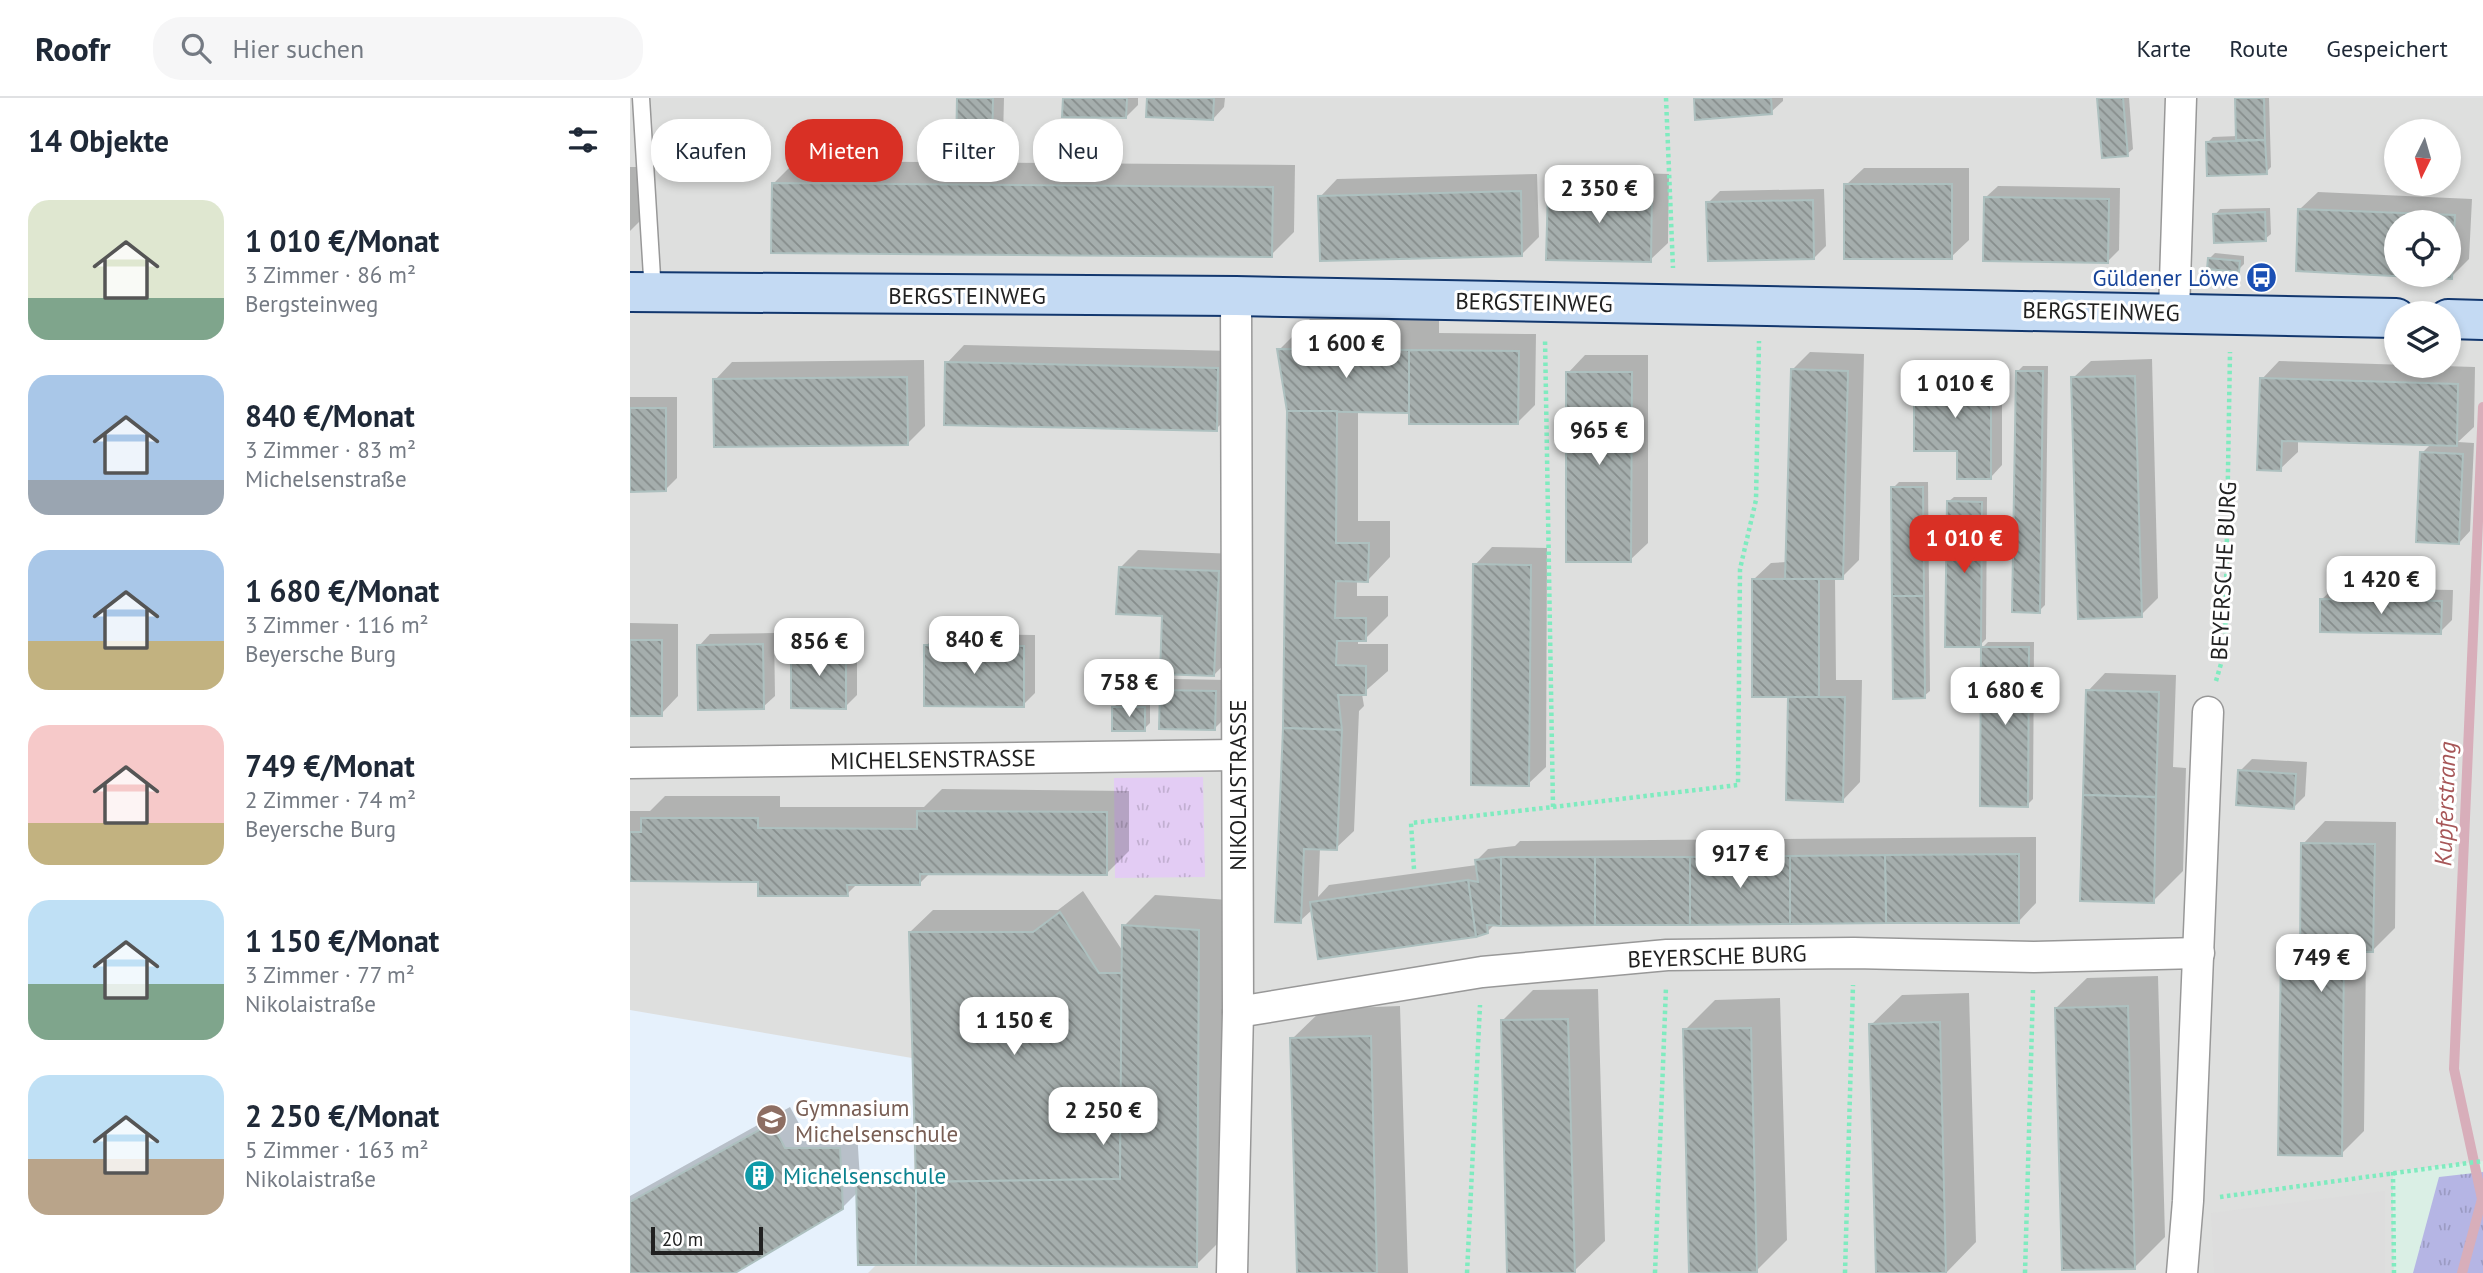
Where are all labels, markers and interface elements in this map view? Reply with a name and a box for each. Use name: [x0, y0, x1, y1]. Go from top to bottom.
search box: [153, 17, 643, 80]
text: Roofr: [35, 27, 111, 70]
icon: search: [177, 29, 215, 67]
text: Hier suchen: [233, 32, 364, 65]
text: Karte: [2136, 33, 2191, 64]
text: Route: [2229, 33, 2288, 64]
text: Gespeichert: [2326, 33, 2448, 64]
chip: Kaufen: [651, 119, 771, 182]
chip: Mieten: [785, 119, 903, 182]
chip: Filter: [917, 119, 1019, 182]
chip: Neu: [1033, 119, 1123, 182]
north arrow: [2384, 119, 2460, 196]
map controls: [2384, 119, 2461, 378]
text: 14 Objekte: [28, 121, 169, 160]
icon: filters: [564, 121, 602, 159]
pin: 2 350 €: [1534, 166, 1664, 225]
text: 2 350 €: [1561, 173, 1637, 202]
button: locate: [2384, 210, 2461, 287]
text: 1 010 €/Monat: [245, 221, 439, 260]
icon: home: [84, 228, 168, 312]
text: 3 Zimmer · 86 m²: [245, 260, 416, 289]
bus stop icon: Güldener Löwe: [2245, 260, 2279, 294]
place label: Güldener Löwe: [2093, 263, 2239, 292]
street label: BERGSTEINWEG: [888, 281, 1046, 310]
street label: BERGSTEINWEG: [1455, 286, 1613, 318]
text: Bergsteinweg: [245, 289, 378, 318]
street label: BERGSTEINWEG: [2022, 295, 2180, 327]
button: layers: [2384, 301, 2461, 378]
pin: 1 600 €: [1281, 320, 1411, 380]
text: 1 600 €: [1308, 328, 1384, 357]
pin: 1 010 €: [1890, 360, 2020, 420]
text: 1 010 €: [1917, 368, 1993, 397]
text: 840 €/Monat: [245, 396, 415, 435]
icon: home: [84, 403, 168, 487]
pin: 965 €: [1550, 408, 1648, 467]
text: 965 €: [1570, 415, 1628, 444]
text: 3 Zimmer · 83 m²: [245, 435, 416, 464]
text: Michelsenstraße: [245, 464, 407, 493]
street label: BEYERSCHE BURG: [2204, 481, 2242, 661]
pin: 1 010 €: [1899, 516, 2029, 575]
text: 1 010 €: [1926, 523, 2002, 552]
pin: 1 420 €: [2316, 556, 2446, 616]
text: 1 420 €: [2343, 564, 2419, 593]
text: 1 680 €/Monat: [245, 571, 439, 610]
icon: home: [84, 578, 168, 662]
text: 3 Zimmer · 116 m²: [245, 610, 429, 639]
pin: 840 €: [925, 616, 1023, 676]
pin: 856 €: [770, 618, 868, 678]
text: 840 €: [945, 624, 1003, 653]
text: 856 €: [790, 626, 848, 655]
text: Beyersche Burg: [245, 639, 396, 668]
pin: 758 €: [1080, 660, 1178, 719]
text: 758 €: [1100, 667, 1158, 696]
pin: 1 680 €: [1940, 668, 2070, 727]
text: 1 680 €: [1967, 675, 2043, 704]
street label: NIKOLAISTRASSE: [1223, 699, 1252, 871]
water label: Kupferstrang: [2427, 741, 2463, 867]
street label: MICHELSENSTRASSE: [830, 743, 1036, 775]
text: 749 €/Monat: [245, 746, 415, 785]
icon: home: [84, 753, 168, 837]
text: 2 Zimmer · 74 m²: [245, 785, 416, 814]
text: Beyersche Burg: [245, 814, 396, 843]
pin: 917 €: [1691, 830, 1789, 890]
text: 917 €: [1712, 838, 1768, 867]
text: 1 150 €/Monat: [245, 921, 439, 960]
icon: home: [84, 928, 168, 1012]
pin: 749 €: [2272, 934, 2370, 994]
street label: BEYERSCHE BURG: [1627, 938, 1807, 974]
text: 749 €: [2292, 942, 2350, 971]
text: 3 Zimmer · 77 m²: [245, 960, 415, 989]
text: Nikolaistraße: [245, 989, 376, 1018]
pin: 1 150 €: [949, 998, 1079, 1057]
text: 1 150 €: [976, 1005, 1052, 1034]
pin: 2 250 €: [1038, 1088, 1168, 1147]
place label: Gymnasium Michelsenschule: [795, 1093, 958, 1148]
text: 2 250 €: [1065, 1095, 1141, 1124]
text: 2 250 €/Monat: [245, 1096, 439, 1135]
icon: home: [84, 1103, 168, 1187]
school or university icon: Gymnasium Michelsenschule: [755, 1103, 789, 1137]
text: 5 Zimmer · 163 m²: [245, 1135, 429, 1164]
building icon: Michelsenschule: [743, 1158, 777, 1192]
place label: Michelsenschule: [783, 1161, 946, 1190]
text: Nikolaistraße: [245, 1164, 376, 1193]
scale bar: [651, 1224, 763, 1256]
text: 20 m: [662, 1227, 703, 1251]

